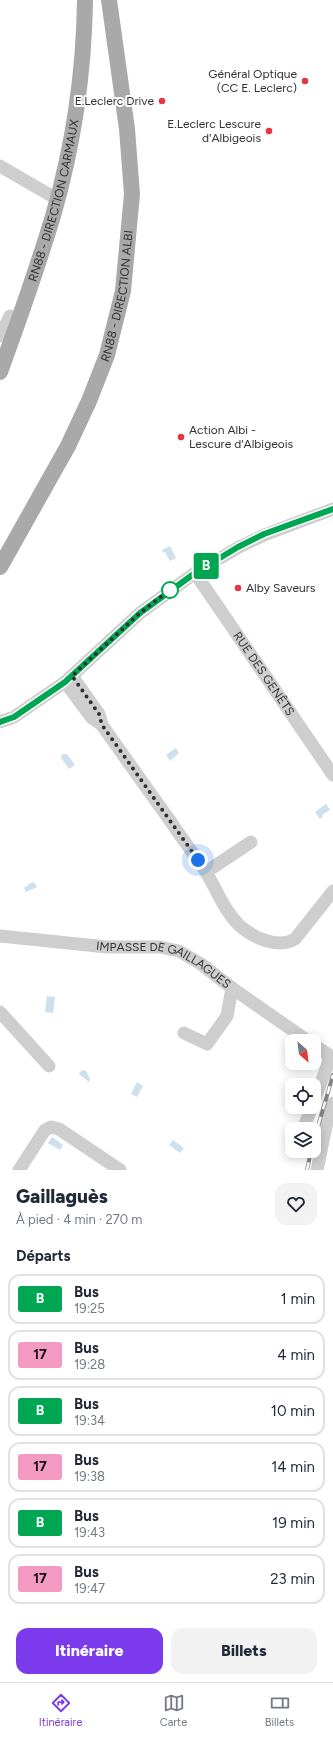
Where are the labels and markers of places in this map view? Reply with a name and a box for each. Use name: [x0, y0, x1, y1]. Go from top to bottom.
place label: Général Optique (CC E. Leclerc): [208, 67, 297, 95]
marker: Général Optique (CC E. Leclerc): [300, 76, 310, 86]
place label: E.Leclerc Drive: [75, 94, 154, 108]
marker: E.Leclerc Drive: [157, 96, 167, 106]
place label: E.Leclerc Lescure d'Albigeois: [167, 117, 261, 145]
marker: E.Leclerc Lescure d'Albigeois: [264, 126, 274, 136]
place label: Action Albi - Lescure d'Albigeois: [189, 423, 293, 451]
marker: Action Albi - Lescure d'Albigeois: [176, 432, 186, 442]
unlabelled marker: [161, 581, 179, 599]
place label: Alby Saveurs: [246, 581, 316, 595]
marker: Alby Saveurs: [233, 583, 243, 593]

